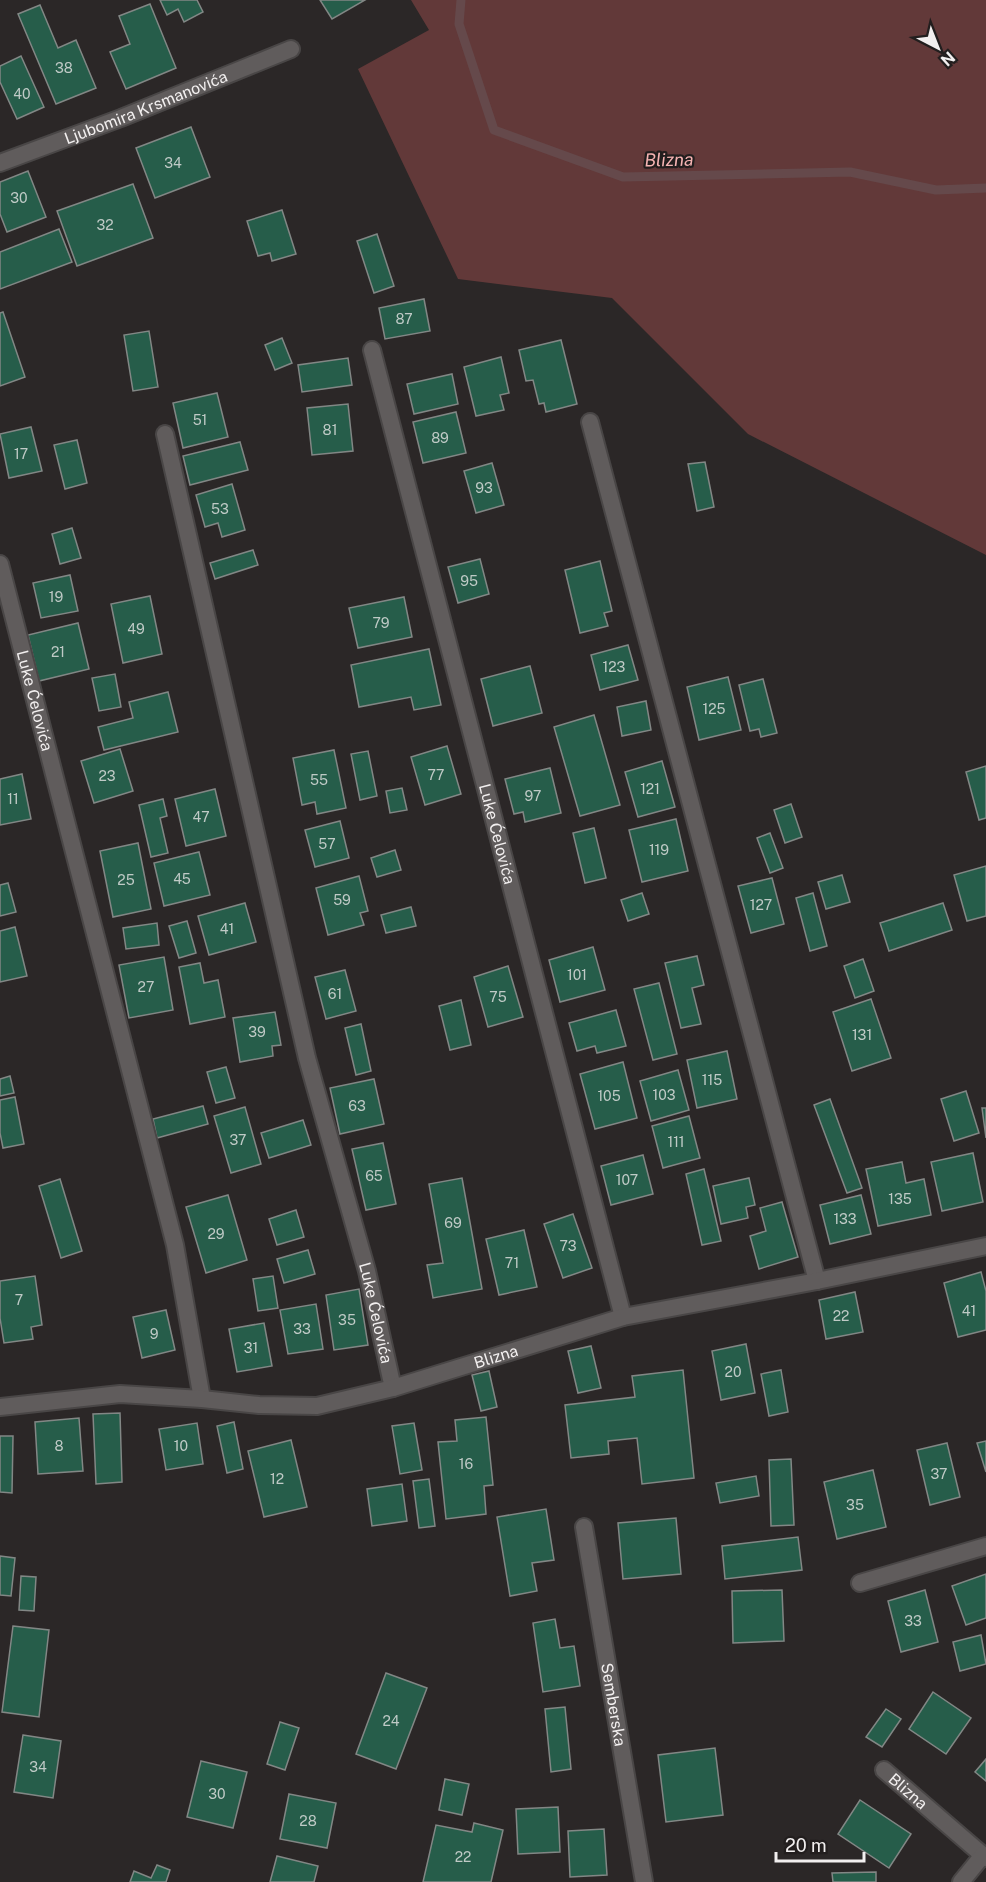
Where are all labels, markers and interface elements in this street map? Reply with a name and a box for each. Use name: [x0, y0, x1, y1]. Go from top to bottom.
north arrow: [908, 18, 968, 78]
text: N: [937, 48, 959, 70]
house number: 38: [55, 60, 73, 76]
street label: Ljubomira Krsmanovića: [62, 67, 230, 148]
house number: 40: [13, 86, 31, 102]
water label: Blizna: [644, 149, 694, 170]
house number: 34: [164, 155, 182, 171]
house number: 30: [10, 190, 28, 206]
house number: 32: [96, 217, 114, 233]
house number: 87: [395, 311, 413, 327]
house number: 51: [193, 412, 207, 428]
house number: 81: [323, 422, 337, 438]
house number: 89: [431, 430, 449, 446]
house number: 17: [14, 446, 28, 462]
house number: 93: [475, 480, 493, 496]
house number: 53: [211, 501, 229, 517]
house number: 95: [460, 573, 478, 589]
house number: 19: [49, 589, 63, 605]
house number: 79: [373, 615, 390, 631]
house number: 49: [127, 621, 145, 637]
house number: 21: [51, 644, 65, 660]
street label: Luke Ćelovića: [13, 648, 57, 753]
house number: 123: [603, 659, 626, 675]
house number: 125: [702, 701, 726, 717]
house number: 77: [428, 767, 445, 783]
house number: 23: [98, 768, 116, 784]
house number: 55: [310, 772, 328, 788]
house number: 121: [640, 781, 660, 797]
street label: Luke Ćelovića: [475, 782, 519, 886]
house number: 97: [525, 788, 541, 804]
house number: 11: [7, 791, 19, 807]
house number: 47: [192, 809, 210, 825]
house number: 57: [318, 836, 336, 852]
house number: 119: [649, 842, 669, 858]
house number: 45: [173, 871, 191, 887]
house number: 25: [117, 872, 135, 888]
house number: 59: [333, 892, 351, 908]
house number: 127: [750, 897, 772, 913]
house number: 41: [220, 921, 234, 937]
house number: 101: [567, 967, 587, 983]
house number: 27: [138, 979, 154, 995]
house number: 61: [328, 986, 342, 1002]
house number: 75: [489, 989, 507, 1005]
house number: 39: [248, 1024, 266, 1040]
house number: 131: [852, 1027, 872, 1043]
house number: 115: [702, 1072, 722, 1088]
house number: 103: [653, 1087, 676, 1103]
house number: 105: [597, 1088, 621, 1104]
house number: 63: [348, 1098, 366, 1114]
house number: 37: [230, 1132, 246, 1148]
house number: 111: [667, 1134, 685, 1150]
house number: 65: [365, 1168, 383, 1184]
house number: 107: [616, 1172, 638, 1188]
house number: 135: [888, 1191, 912, 1207]
house number: 133: [833, 1211, 857, 1227]
house number: 69: [444, 1215, 462, 1231]
house number: 29: [207, 1226, 225, 1242]
house number: 73: [560, 1238, 577, 1254]
house number: 71: [505, 1255, 519, 1271]
street label: Luke Ćelovića: [355, 1260, 396, 1365]
house number: 7: [15, 1292, 23, 1308]
house number: 41: [962, 1303, 976, 1319]
house number: 22: [833, 1308, 849, 1324]
house number: 35: [338, 1312, 356, 1328]
house number: 33: [293, 1321, 311, 1337]
house number: 9: [150, 1326, 159, 1342]
house number: 31: [244, 1340, 258, 1356]
street label: Blizna: [472, 1341, 521, 1372]
house number: 20: [725, 1364, 741, 1380]
house number: 8: [54, 1438, 64, 1454]
house number: 10: [174, 1438, 188, 1454]
house number: 16: [459, 1456, 473, 1472]
house number: 37: [931, 1466, 947, 1482]
house number: 12: [270, 1471, 284, 1487]
house number: 35: [846, 1497, 864, 1513]
house number: 33: [904, 1613, 922, 1629]
street label: Semberska: [597, 1661, 630, 1748]
house number: 24: [382, 1713, 400, 1729]
house number: 34: [29, 1759, 47, 1775]
street label: Blizna: [885, 1769, 931, 1813]
house number: 30: [208, 1786, 226, 1802]
house number: 28: [299, 1813, 317, 1829]
scale bar: [776, 1825, 864, 1863]
text: 20 m: [785, 1835, 827, 1856]
house number: 22: [455, 1849, 471, 1865]

